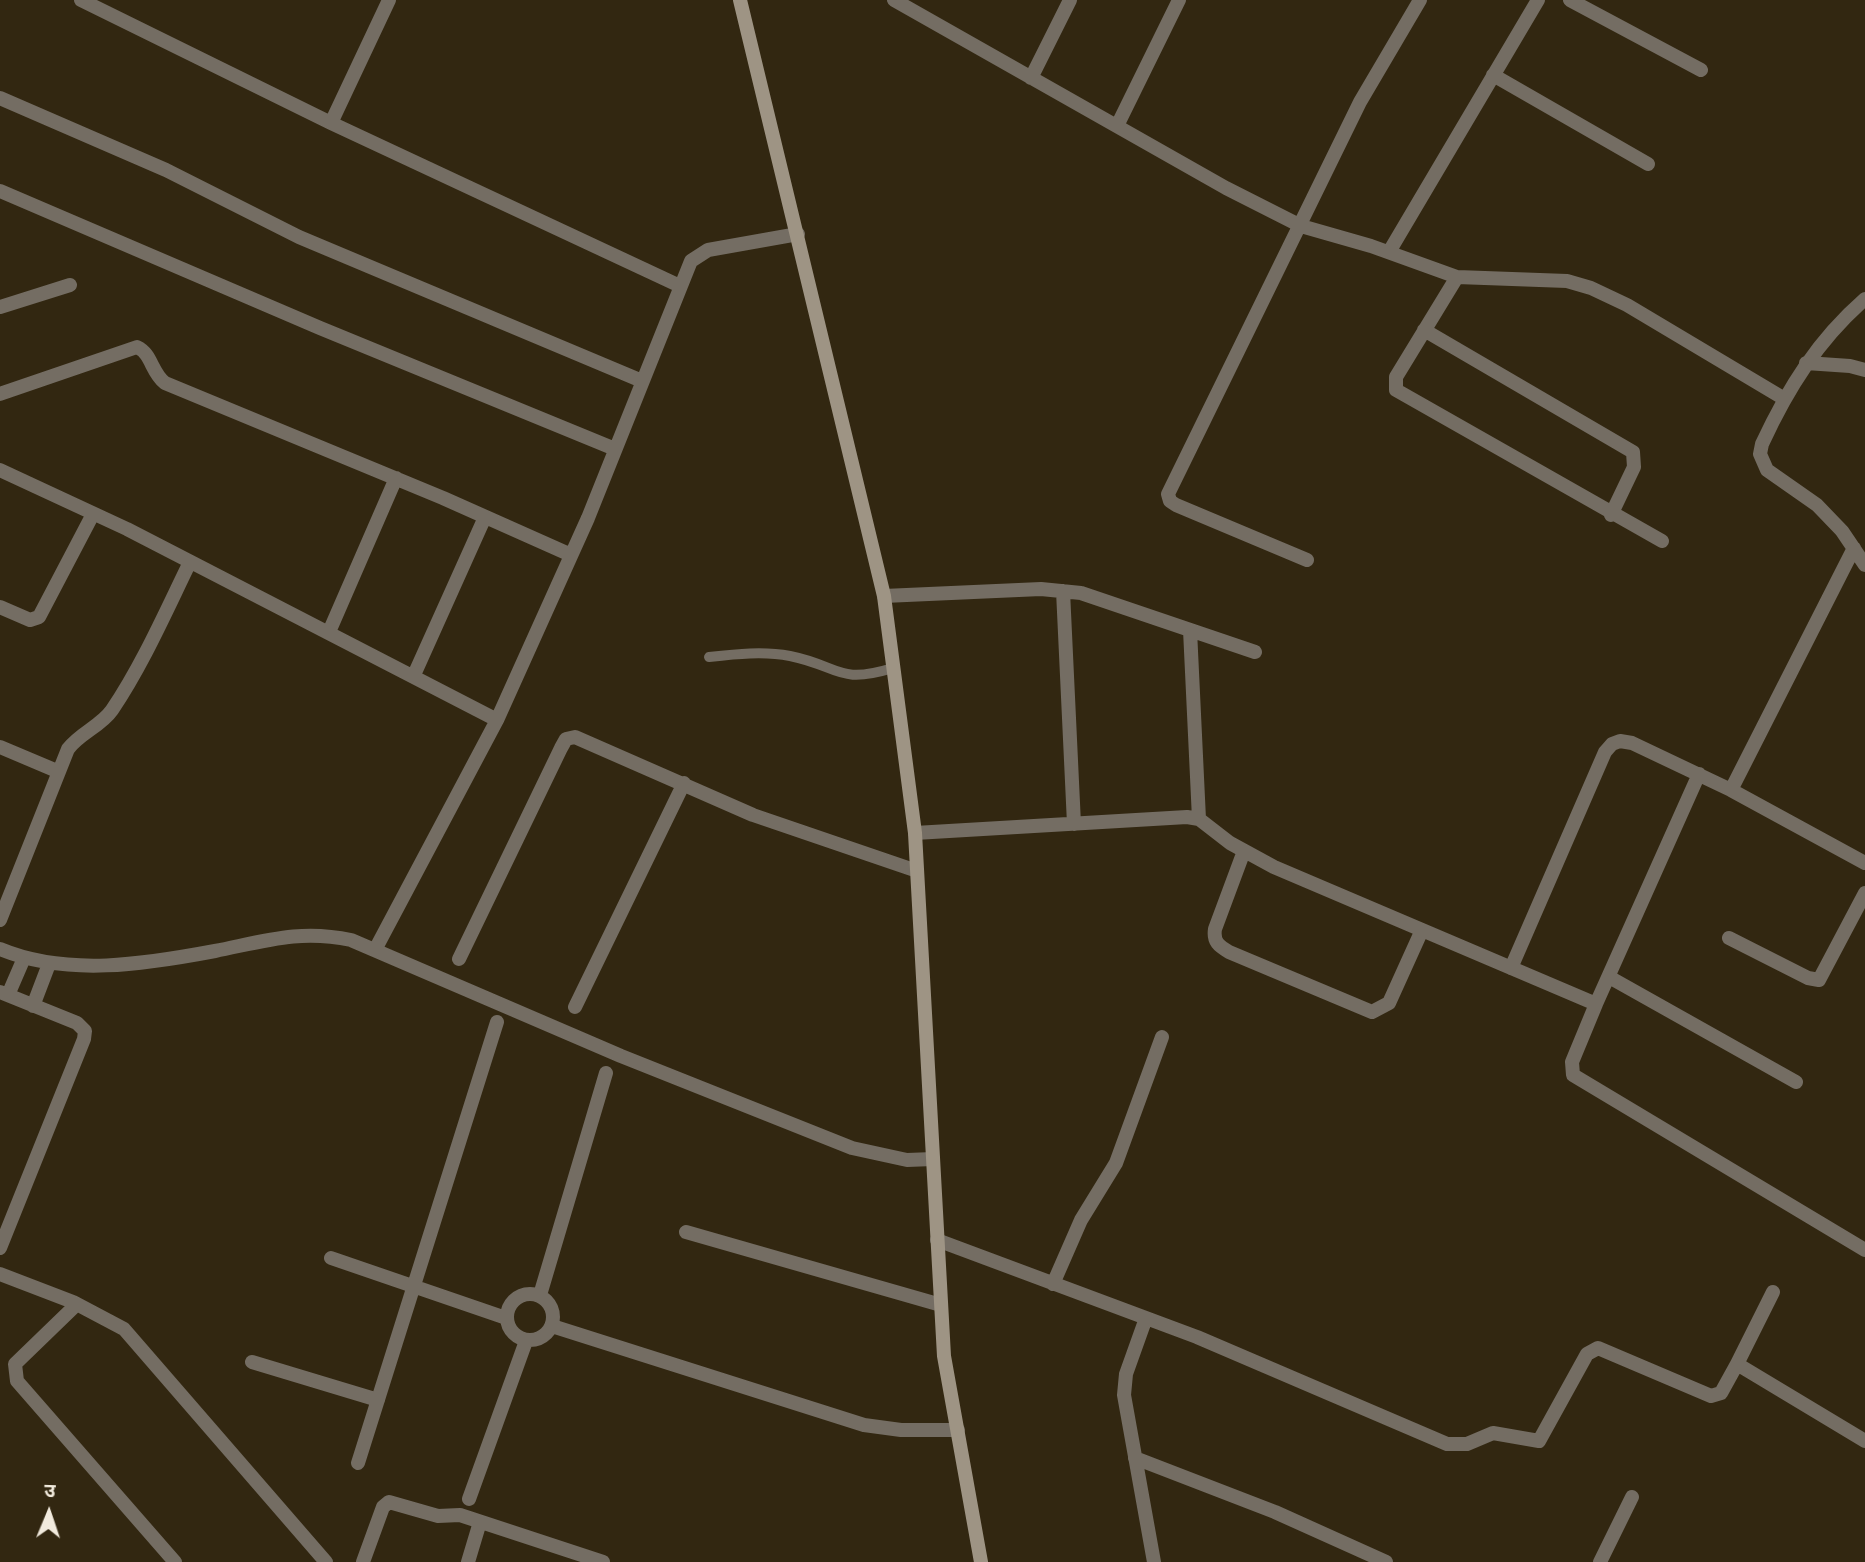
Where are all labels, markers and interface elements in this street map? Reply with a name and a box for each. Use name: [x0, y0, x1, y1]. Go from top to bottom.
north arrow: [14, 1478, 84, 1548]
text: उ: [44, 1482, 56, 1501]

